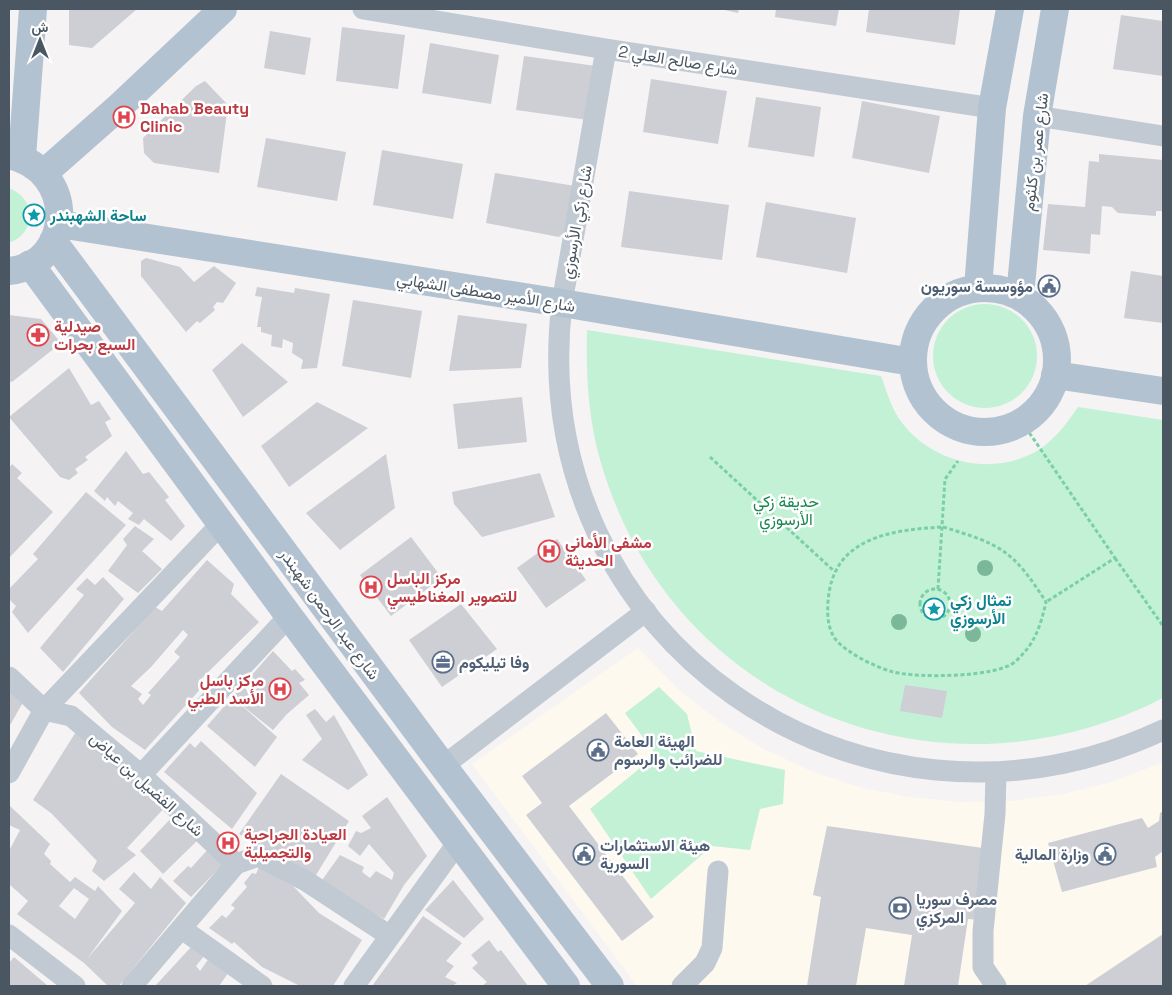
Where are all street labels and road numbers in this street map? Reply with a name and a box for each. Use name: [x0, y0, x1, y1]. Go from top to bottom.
street label: شارع صالح العلي 2: [616, 41, 739, 83]
street label: شارع عمر بن كلثوم: [1018, 92, 1054, 213]
street label: شارع زكي الأرسوزي: [556, 163, 600, 281]
street label: شارع الأمير مصطفى الشهابي: [395, 268, 577, 320]
street label: شارع عبد الرحمن شهبندر: [274, 544, 384, 685]
street label: شارع الفضيل بن عياض: [85, 728, 208, 842]

